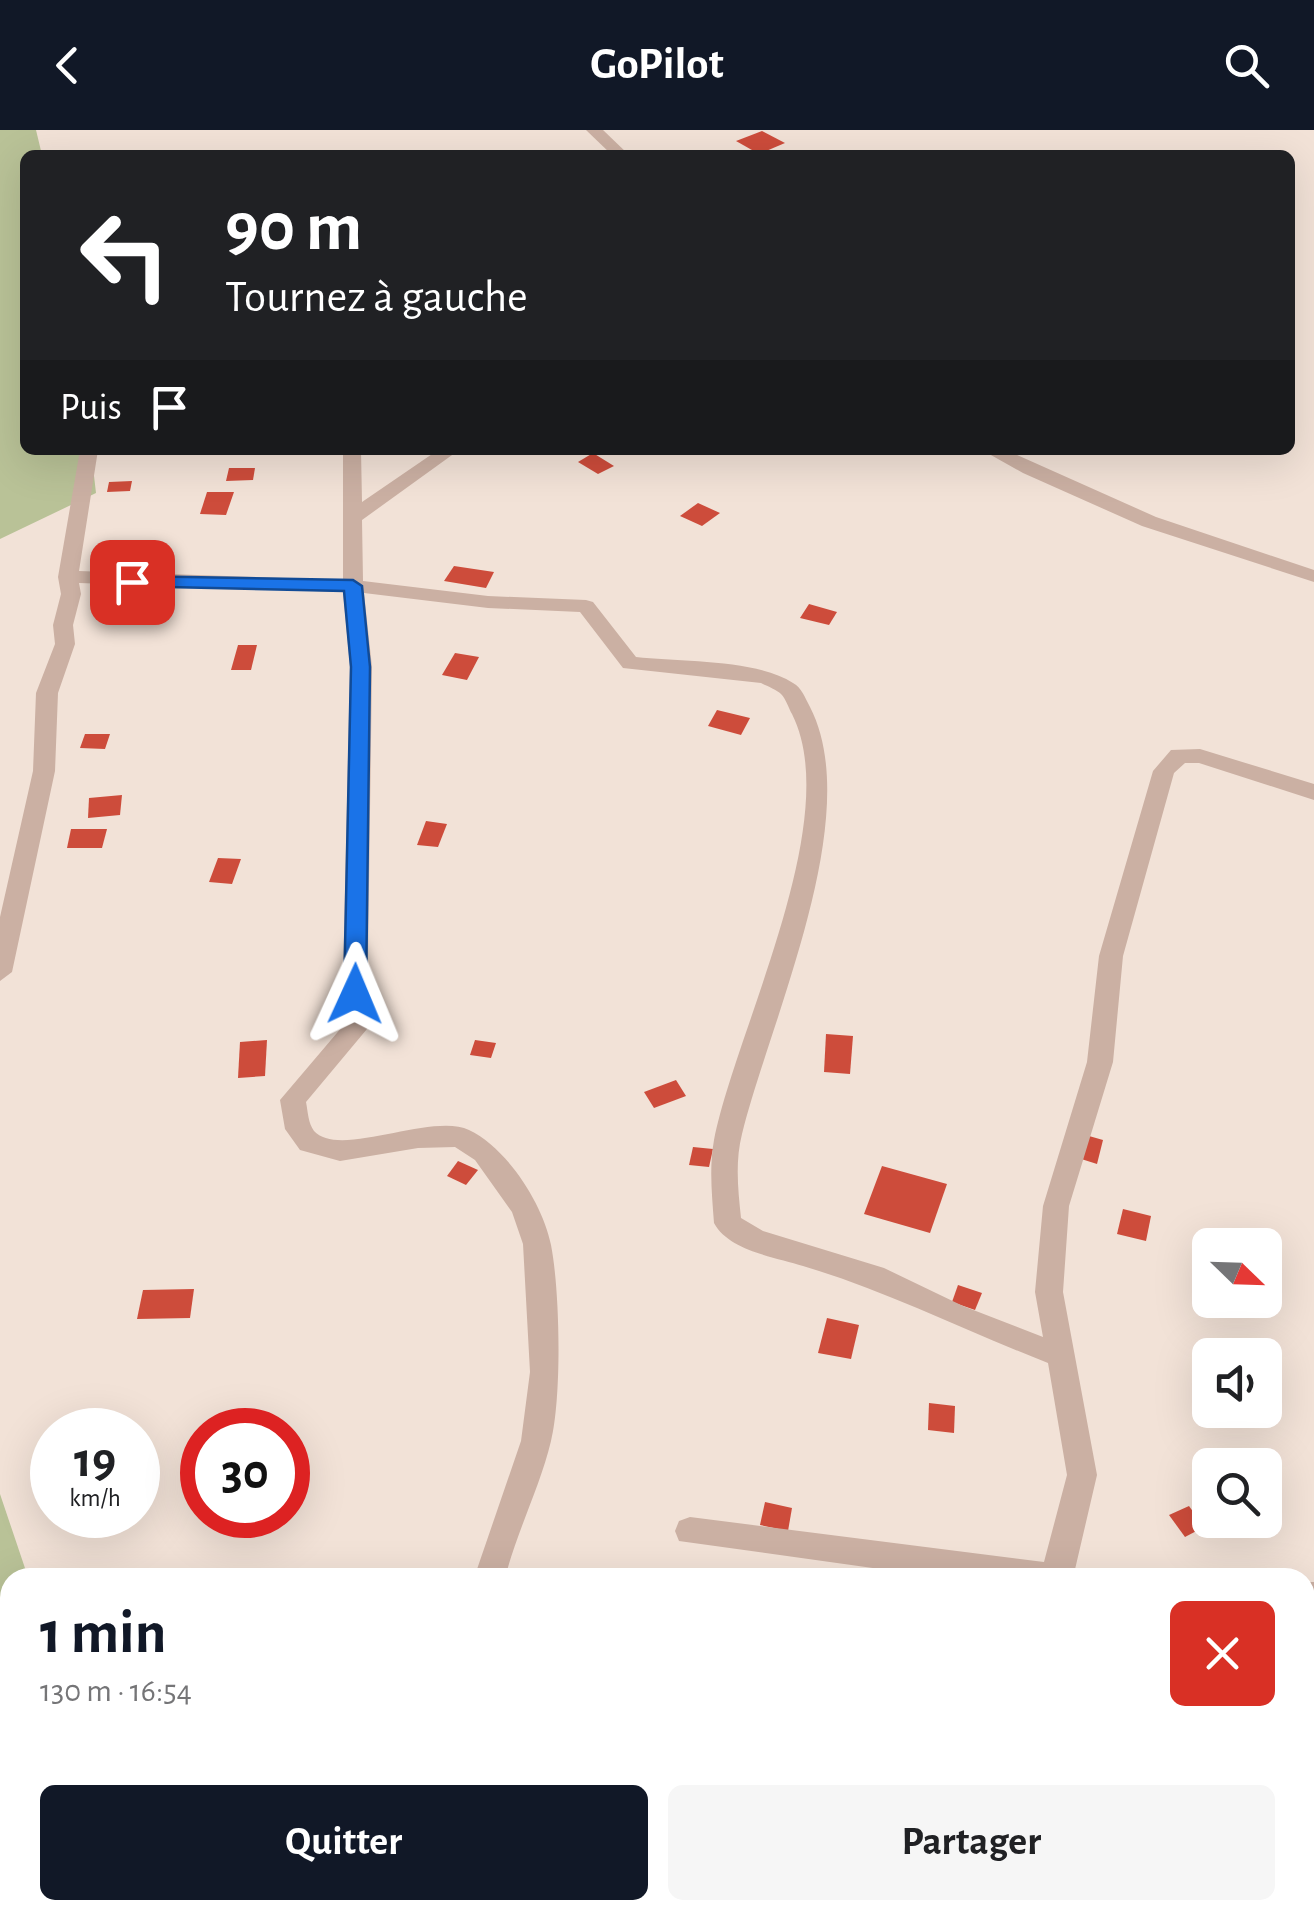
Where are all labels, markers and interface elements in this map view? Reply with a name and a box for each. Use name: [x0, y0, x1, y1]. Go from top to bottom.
icon: back: [40, 38, 95, 93]
icon: search: [1219, 38, 1274, 93]
text: GoPilot: [590, 42, 724, 87]
icon: left: [60, 190, 190, 320]
text: 90 m: [225, 193, 362, 263]
text: Tournez à gauche: [225, 275, 528, 320]
icon: arrive: [142, 380, 197, 435]
text: Puis: [60, 389, 122, 427]
pin: [90, 540, 175, 625]
icon: arrive: [105, 555, 160, 610]
position arrow: [303, 942, 407, 1046]
north arrow: [1192, 1228, 1282, 1318]
map controls: [1192, 1228, 1282, 1538]
button: sound: [1192, 1338, 1282, 1428]
speed limit sign: 30: [180, 1408, 310, 1538]
text: 19: [74, 1436, 116, 1486]
button: search: [1192, 1448, 1282, 1538]
text: km/h: [69, 1486, 121, 1511]
button: close: [1170, 1601, 1275, 1706]
text: 1 min: [40, 1604, 166, 1664]
text: 130 m · 16:54: [40, 1675, 192, 1707]
button: Quitter: [40, 1785, 648, 1900]
button: Partager: [668, 1785, 1275, 1900]

